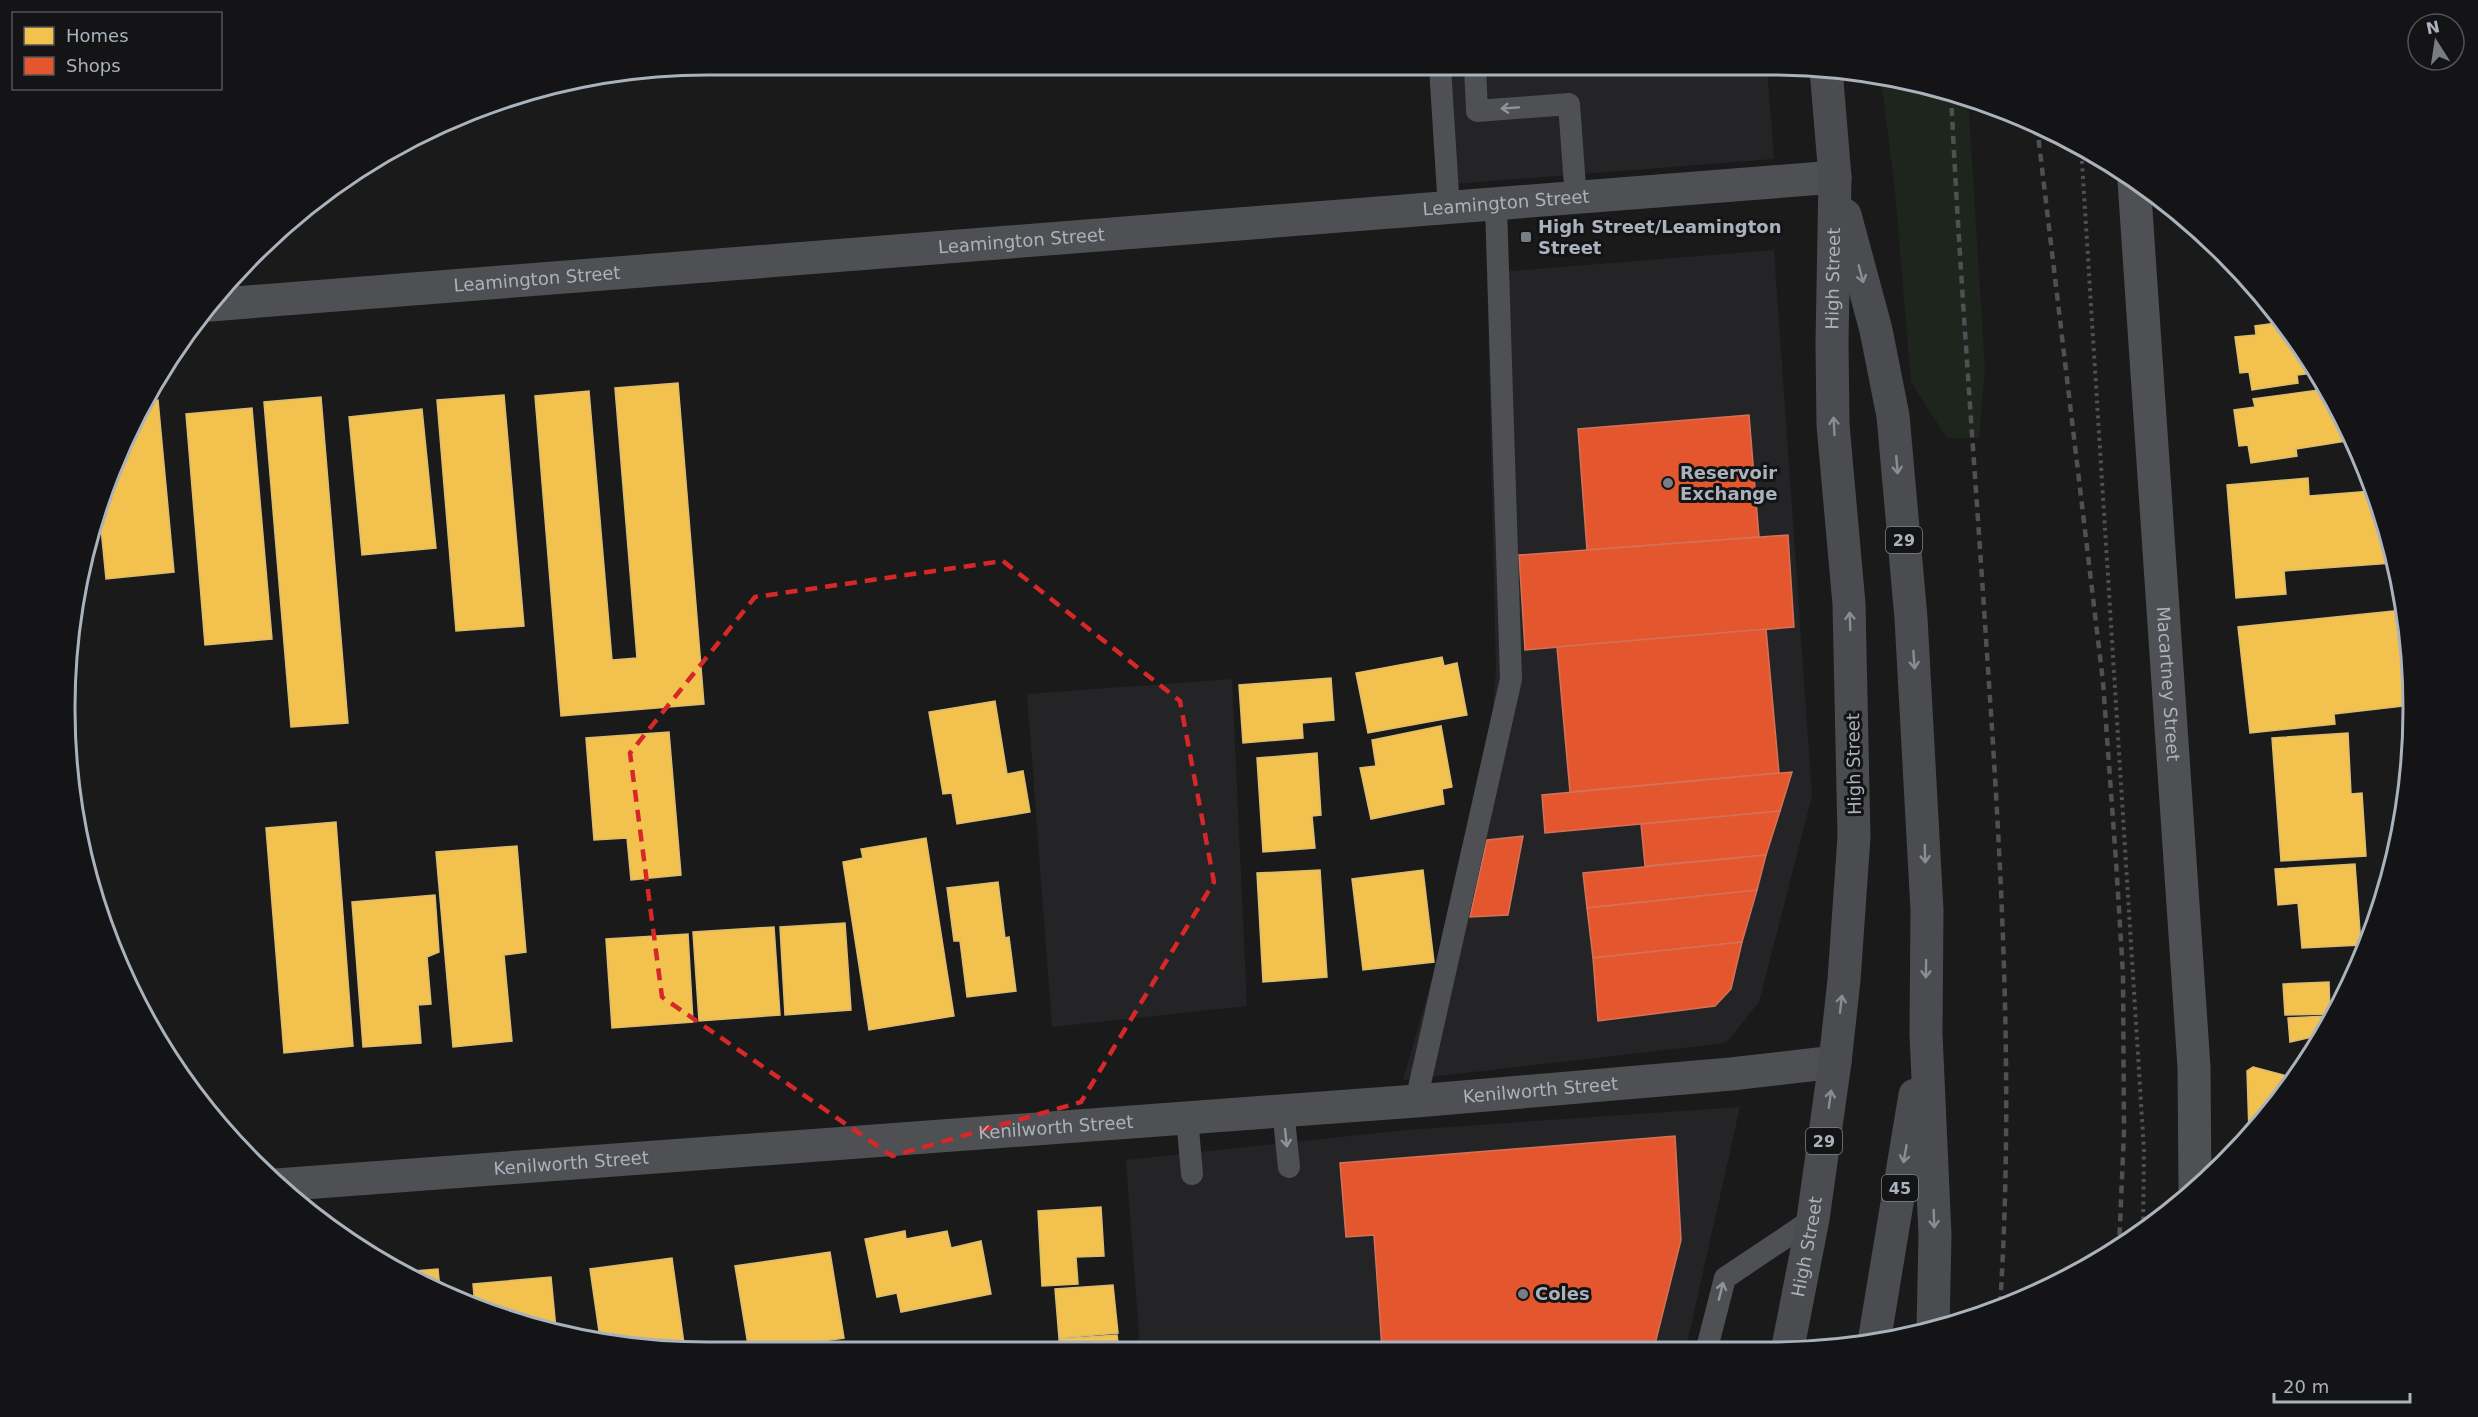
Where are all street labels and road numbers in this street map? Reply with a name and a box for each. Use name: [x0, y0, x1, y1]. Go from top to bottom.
street label: Leamington Street: [1422, 185, 1590, 219]
street label: Leamington Street: [937, 224, 1106, 258]
street label: High Street: [1821, 227, 1844, 330]
street label: Leamington Street: [453, 262, 621, 296]
road number: 29: [1886, 527, 1922, 553]
street label: Macartney Street: [2153, 605, 2184, 762]
street label: High Street: [1842, 713, 1865, 815]
street label: Kenilworth Street: [1462, 1073, 1619, 1107]
street label: Kenilworth Street: [978, 1111, 1134, 1143]
road number: 29: [1806, 1128, 1842, 1154]
street label: Kenilworth Street: [493, 1147, 650, 1179]
road number: 45: [1882, 1175, 1918, 1201]
street label: High Street: [1787, 1195, 1826, 1299]

